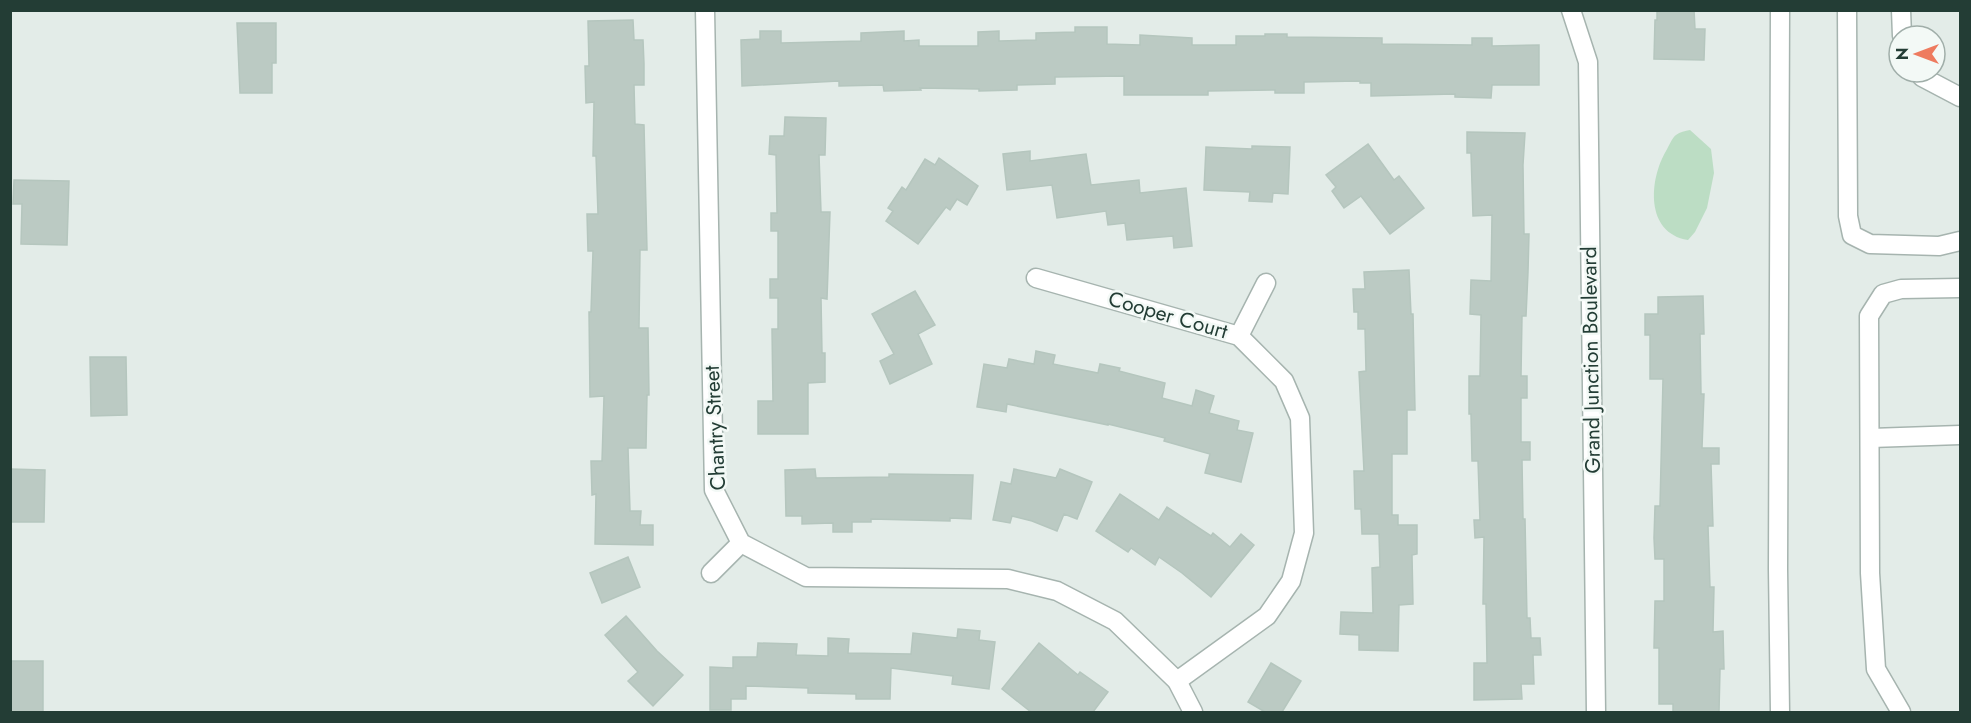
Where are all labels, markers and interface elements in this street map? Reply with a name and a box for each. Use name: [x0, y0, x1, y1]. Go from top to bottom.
north arrow: [1887, 24, 1947, 84]
text: N: [1891, 48, 1914, 60]
street label: Grand Junction Boulevard: [1574, 246, 1608, 474]
street label: Cooper Court: [1105, 284, 1231, 346]
street label: Chantry Street: [697, 365, 733, 491]

